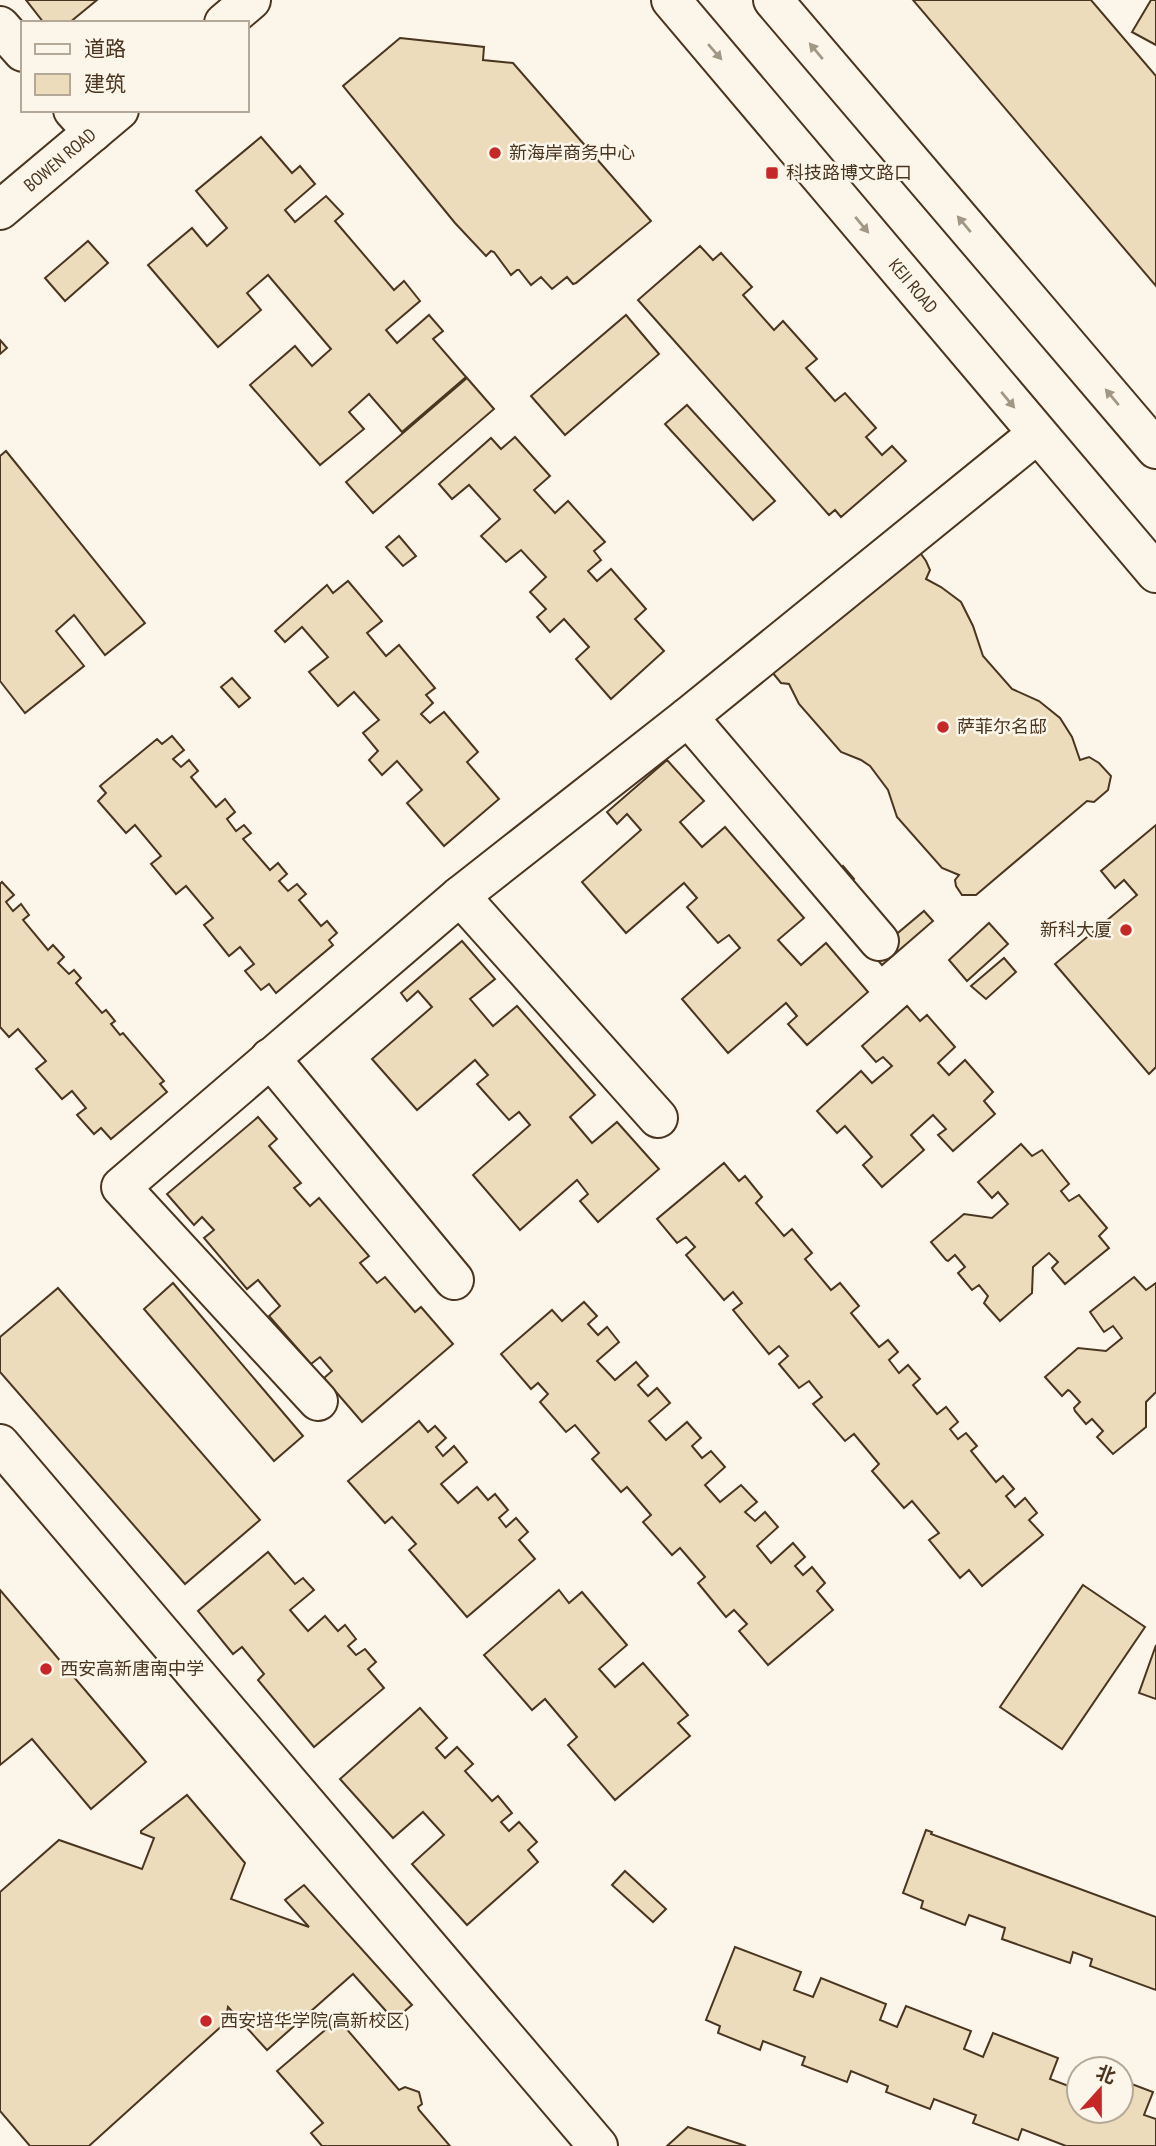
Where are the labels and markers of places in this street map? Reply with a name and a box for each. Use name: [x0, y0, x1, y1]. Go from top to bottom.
place label: 新海岸商务中心: [509, 141, 635, 164]
marker: 新海岸商务中心: [487, 145, 503, 161]
place label: 科技路博文路口: [786, 161, 912, 184]
marker: 科技路博文路口: [764, 165, 780, 181]
place label: 萨菲尔名邸: [957, 715, 1047, 738]
marker: 萨菲尔名邸: [935, 719, 951, 735]
place label: 新科大厦: [1040, 918, 1112, 941]
marker: 新科大厦: [1118, 922, 1134, 938]
place label: 西安高新唐南中学: [60, 1657, 204, 1680]
marker: 西安高新唐南中学: [38, 1661, 54, 1677]
place label: 西安培华学院(高新校区): [220, 2009, 409, 2032]
marker: 西安培华学院(高新校区): [198, 2013, 214, 2029]

